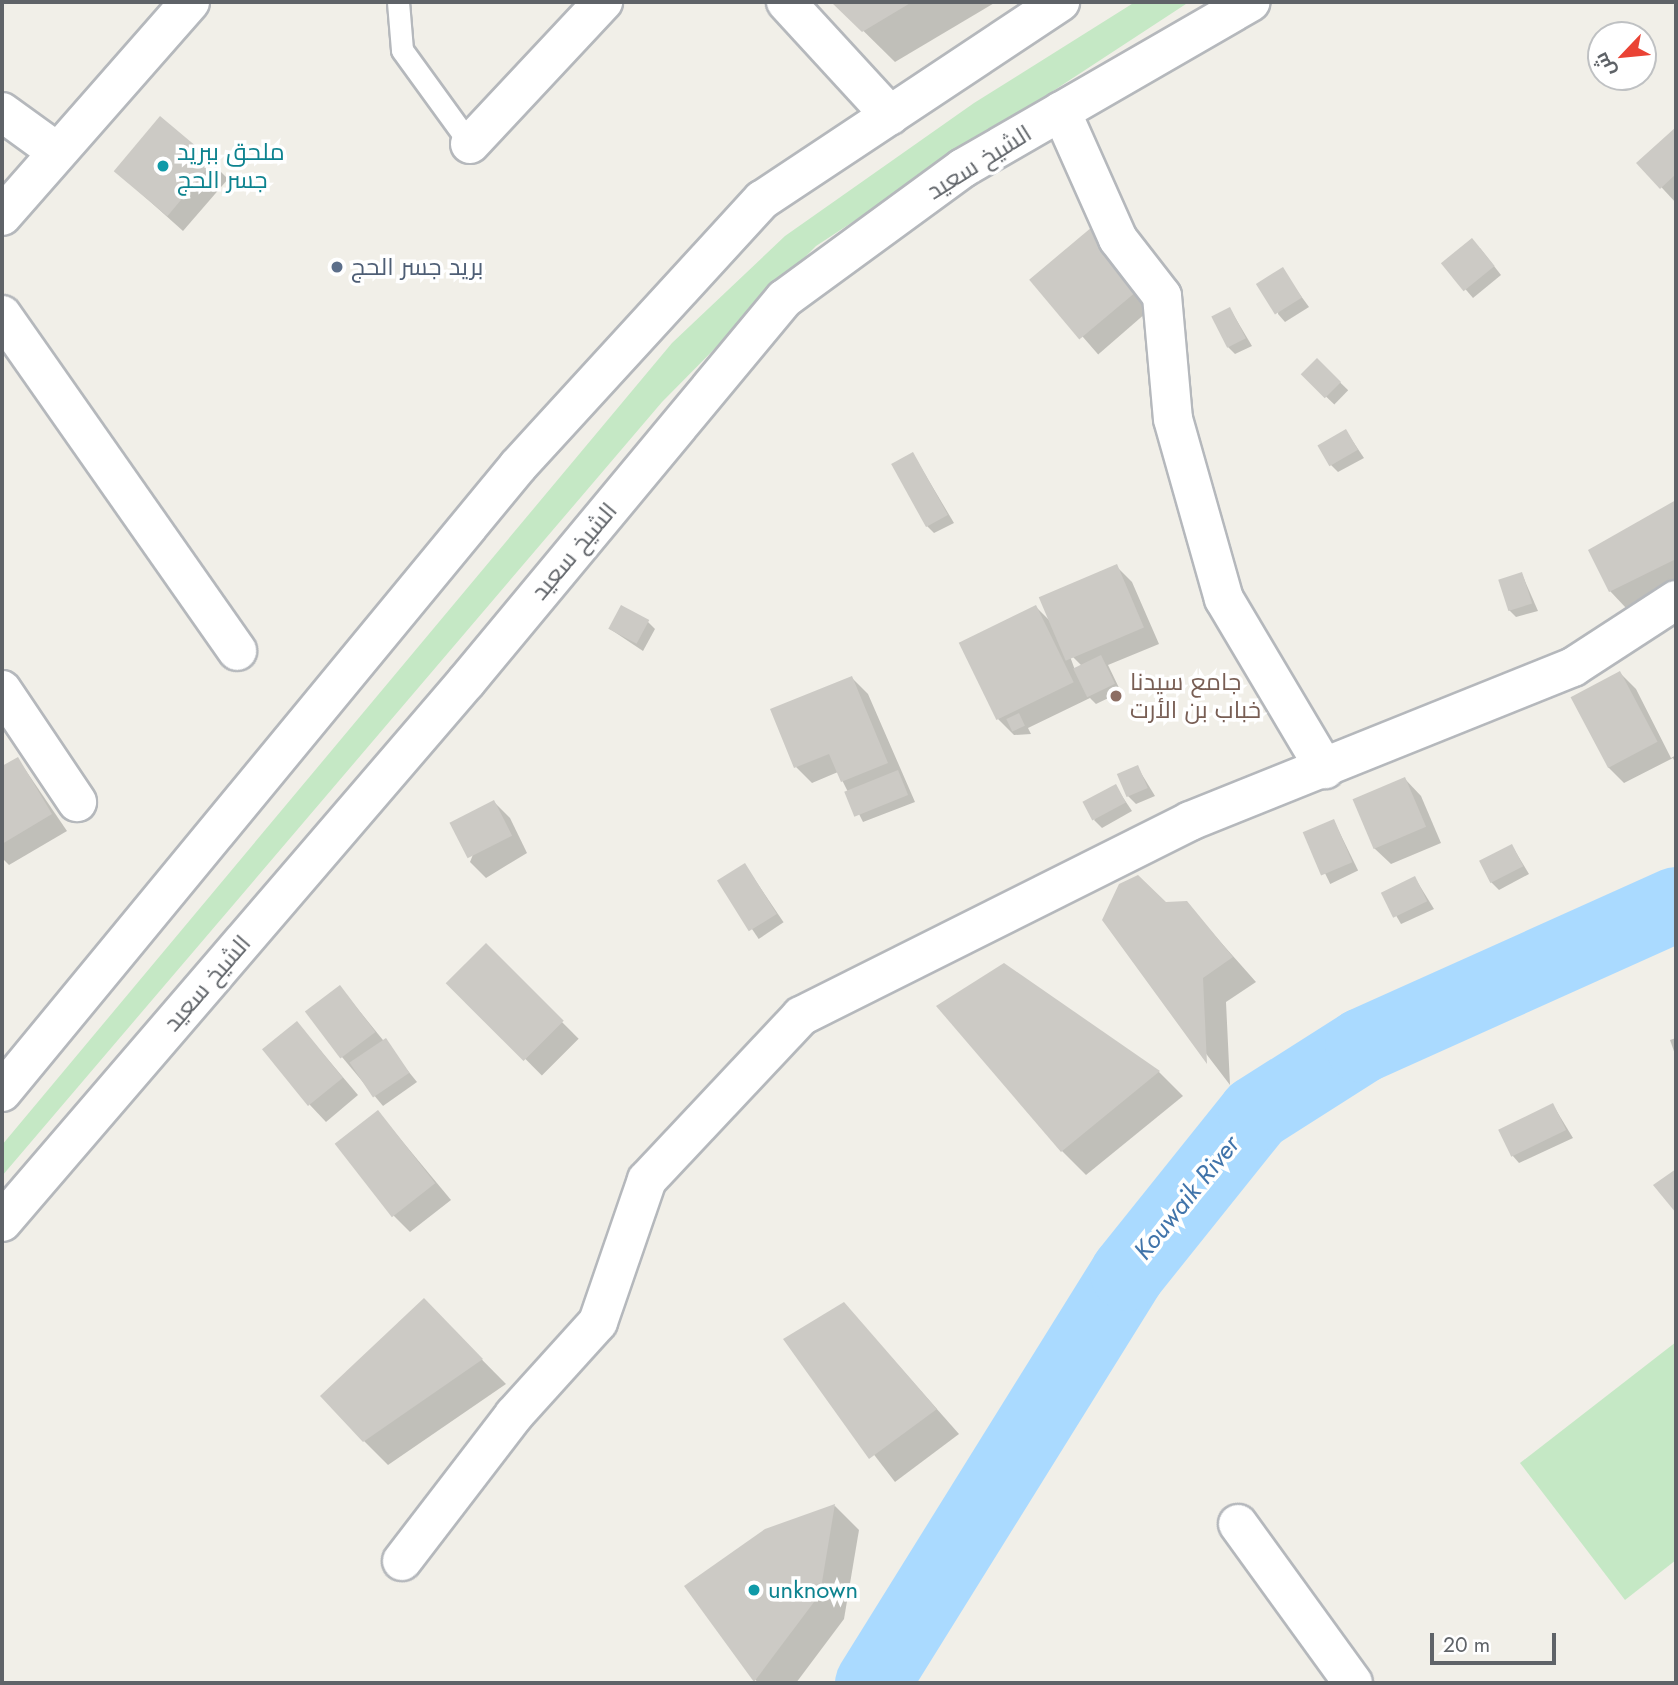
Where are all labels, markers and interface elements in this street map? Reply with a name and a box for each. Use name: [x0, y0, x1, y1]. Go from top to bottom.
north arrow: [1587, 21, 1657, 91]
text: ش: [1587, 48, 1622, 81]
street label: الشيخ سعيد: [921, 119, 1037, 205]
place label: ملحق ببريد جسر الحج: [177, 138, 285, 194]
marker: ملحق ببريد جسر الحج: [155, 158, 171, 174]
place label: بريد جسر الحج: [351, 253, 484, 281]
marker: بريد جسر الحج: [329, 259, 345, 275]
street label: الشيخ سعيد: [525, 497, 623, 605]
place label: جامع سيدنا خباب بن الأرت: [1130, 668, 1261, 724]
marker: جامع سيدنا خباب بن الأرت: [1108, 688, 1124, 704]
street label: الشيخ سعيد: [157, 929, 257, 1037]
water label: Kouwaik River: [1128, 1130, 1246, 1266]
place label: unknown: [768, 1576, 858, 1604]
marker: unknown: [746, 1582, 762, 1598]
scale bar: [1433, 1618, 1559, 1662]
text: 20 m: [1443, 1630, 1490, 1660]

